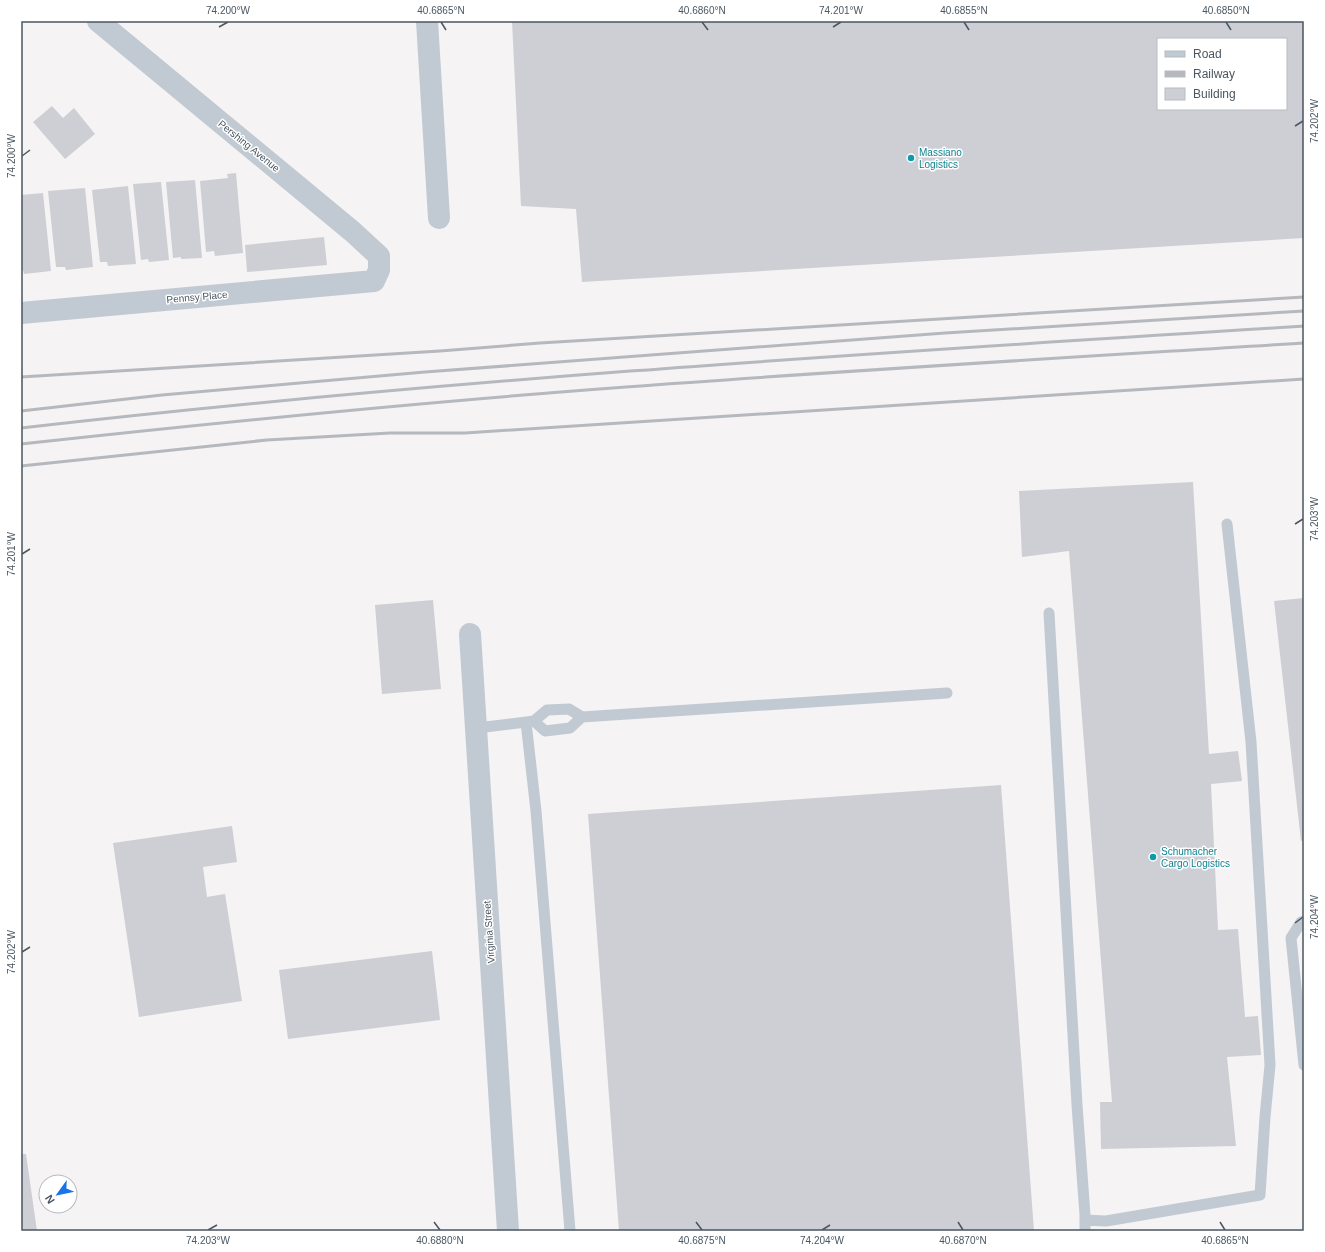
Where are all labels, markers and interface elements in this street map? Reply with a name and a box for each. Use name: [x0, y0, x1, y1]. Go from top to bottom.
text: 74.200°W: [206, 5, 251, 16]
text: 40.6865°N: [417, 5, 465, 16]
text: 40.6860°N: [678, 5, 726, 16]
text: 74.201°W: [819, 5, 864, 16]
text: 40.6855°N: [940, 5, 988, 16]
text: 40.6850°N: [1202, 5, 1250, 16]
legend: [1157, 38, 1287, 110]
text: Road: [1193, 47, 1222, 61]
text: Railway: [1193, 67, 1235, 81]
text: Building: [1193, 87, 1236, 101]
text: 74.202°W: [1309, 98, 1320, 143]
street label: Pershing Avenue: [216, 118, 282, 174]
text: 74.200°W: [6, 133, 17, 178]
place label: Massiano Logistics: [919, 147, 962, 170]
marker: Massiano Logistics: [906, 153, 916, 163]
street label: Pennsy Place: [166, 289, 228, 305]
text: 74.203°W: [1309, 496, 1320, 541]
text: 74.201°W: [6, 531, 17, 576]
place label: Schumacher Cargo Logistics: [1161, 846, 1230, 869]
marker: Schumacher Cargo Logistics: [1148, 852, 1158, 862]
text: 74.204°W: [1309, 894, 1320, 939]
street label: Virginia Street: [481, 900, 497, 964]
text: 74.202°W: [6, 929, 17, 974]
north arrow: [38, 1174, 78, 1214]
text: N: [42, 1193, 57, 1206]
text: 74.203°W: [186, 1235, 231, 1246]
text: 40.6880°N: [416, 1235, 464, 1246]
text: 40.6875°N: [678, 1235, 726, 1246]
text: 74.204°W: [800, 1235, 845, 1246]
text: 40.6870°N: [939, 1235, 987, 1246]
text: 40.6865°N: [1201, 1235, 1249, 1246]

